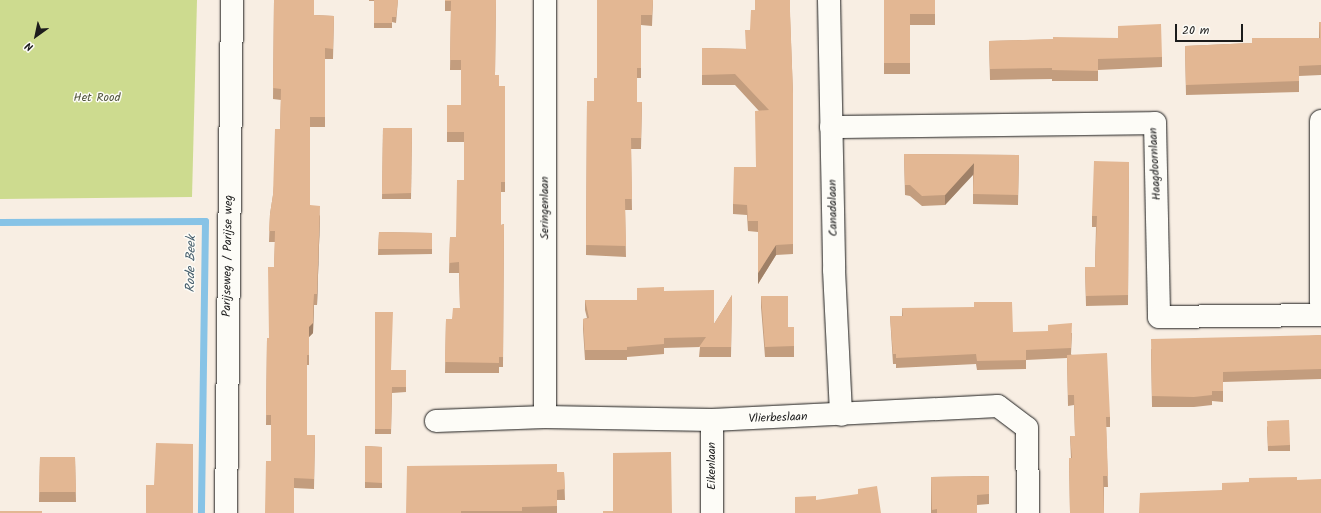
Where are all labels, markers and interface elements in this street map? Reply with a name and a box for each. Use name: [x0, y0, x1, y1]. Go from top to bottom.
north arrow: [16, 16, 56, 56]
scale bar: [1177, 16, 1245, 42]
text: 20 m: [1182, 21, 1209, 40]
text: N: [22, 37, 37, 56]
park label: Het Rood: [74, 91, 120, 105]
street label: Haagdoornlaan: [1146, 127, 1164, 201]
street label: Seringenlaan: [538, 176, 552, 240]
street label: Canadalaan: [825, 179, 841, 237]
street label: Parijseweg / Parijse weg: [220, 195, 236, 317]
water label: Rode Beek: [184, 235, 200, 293]
street label: Vlierbeslaan: [748, 410, 808, 426]
street label: Eikenlaan: [705, 442, 719, 490]

